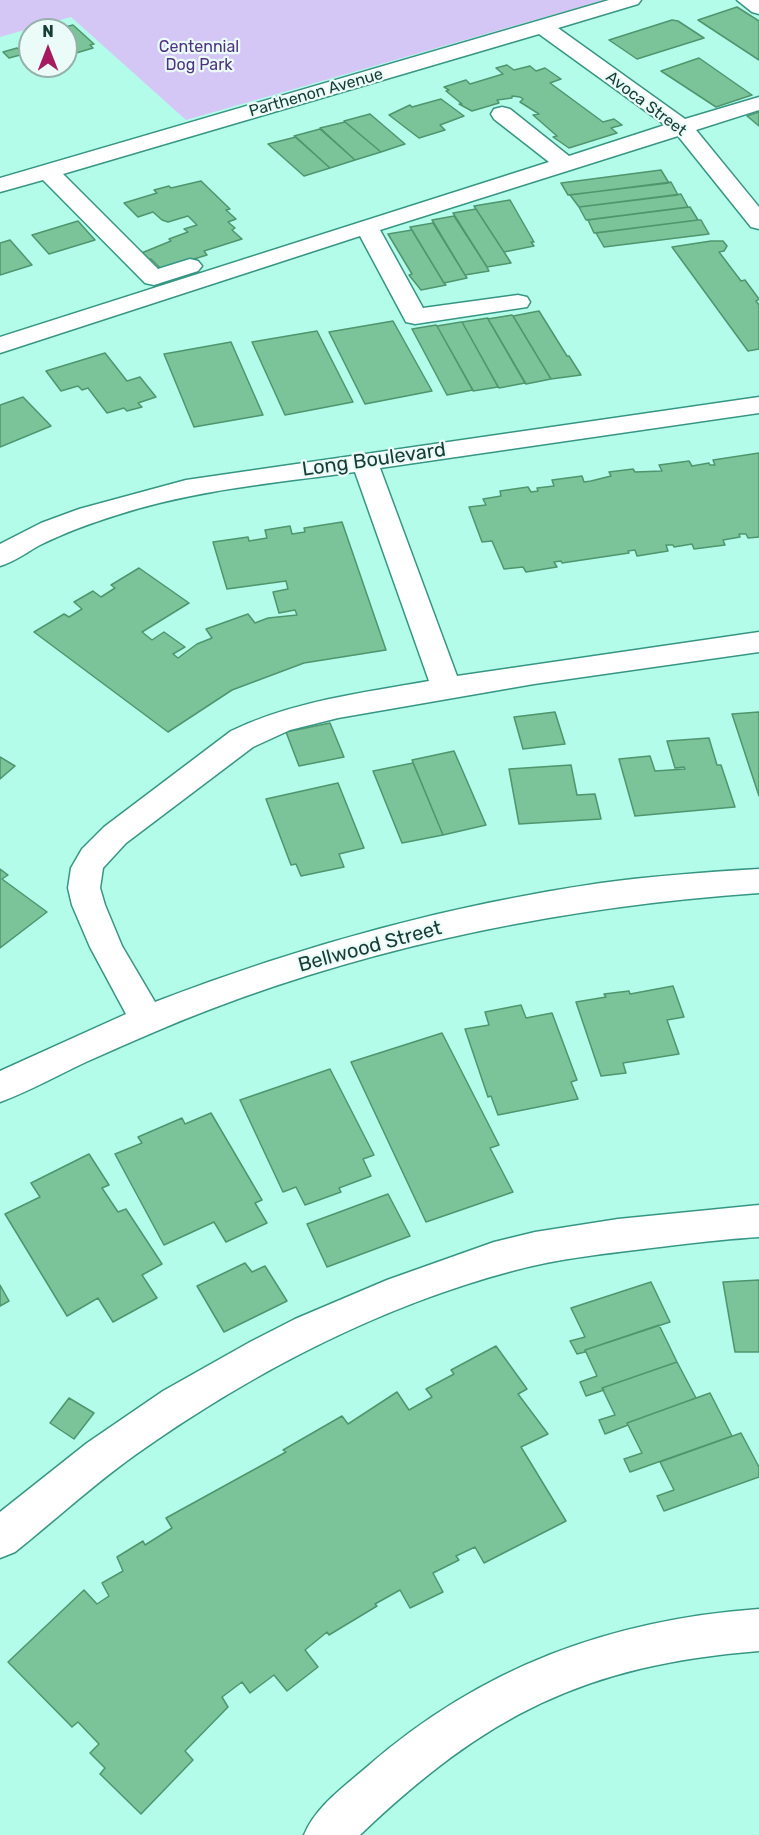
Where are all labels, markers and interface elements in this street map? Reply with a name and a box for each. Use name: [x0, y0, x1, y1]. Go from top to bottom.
north arrow: [18, 18, 78, 78]
text: N: [42, 22, 54, 41]
park label: Centennial Dog Park: [159, 37, 239, 75]
street label: Parthenon Avenue: [247, 65, 385, 121]
street label: Avoca Street: [602, 68, 690, 140]
street label: Long Boulevard: [300, 438, 448, 482]
street label: Bellwood Street: [296, 916, 444, 978]

